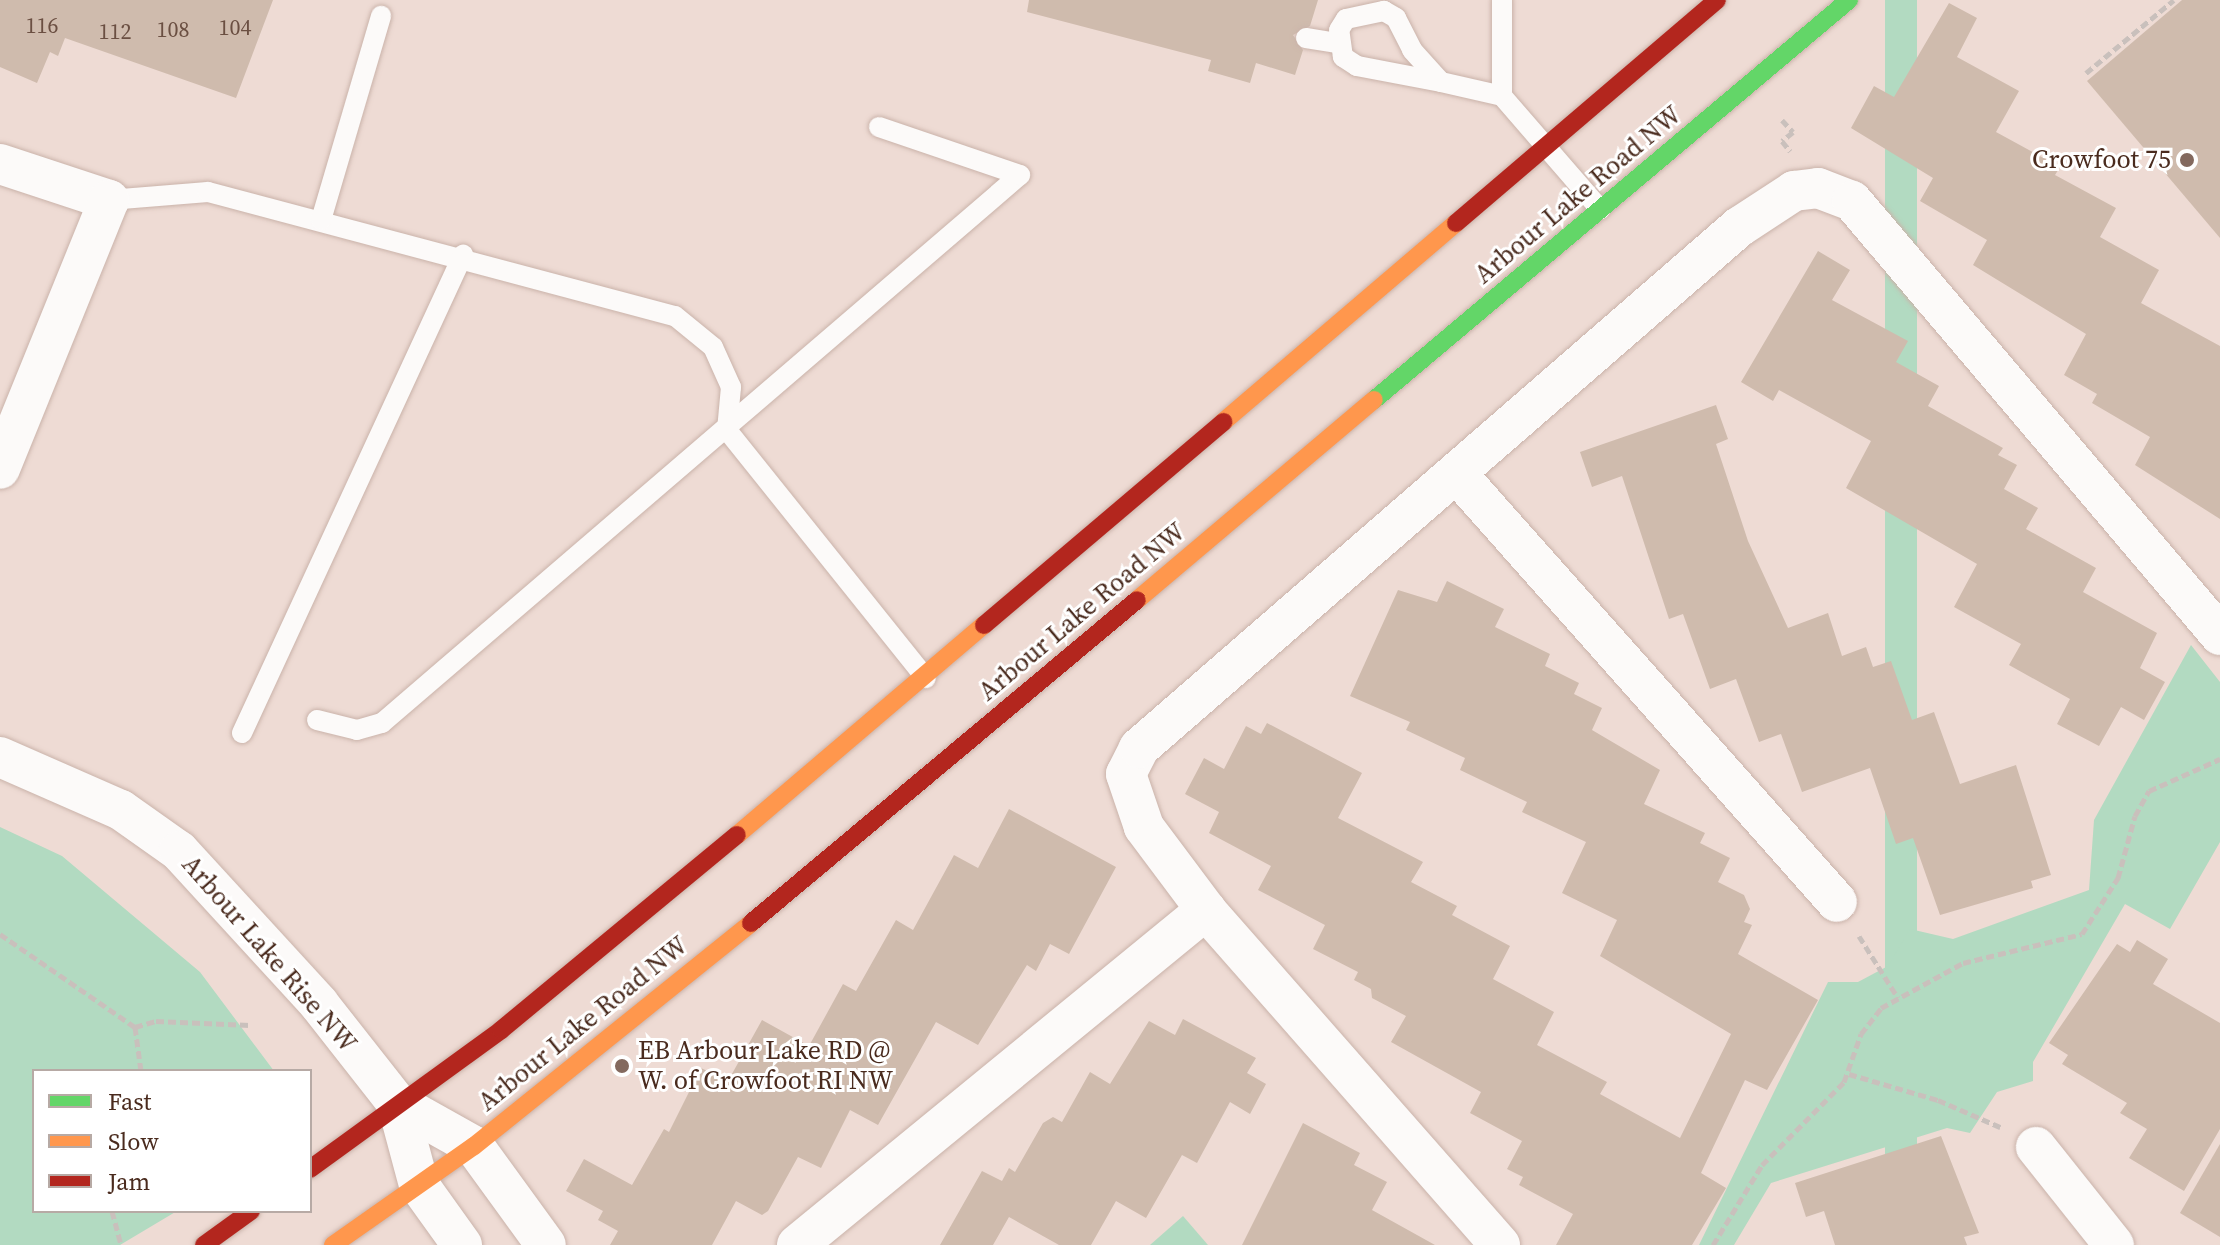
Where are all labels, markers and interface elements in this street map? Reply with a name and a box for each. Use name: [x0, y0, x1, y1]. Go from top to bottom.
house number: 116: [26, 13, 58, 39]
house number: 104: [219, 15, 251, 41]
house number: 108: [157, 17, 189, 43]
house number: 112: [99, 19, 131, 45]
street label: Arbour Lake Road NW: [1468, 99, 1688, 291]
place label: Crowfoot 75: [2032, 144, 2171, 176]
marker: Crowfoot 75: [2178, 151, 2196, 169]
street label: Arbour Lake Road NW: [972, 516, 1192, 708]
street label: Arbour Lake Rise NW: [175, 849, 363, 1059]
street label: Arbour Lake Road NW: [472, 930, 694, 1118]
place label: EB Arbour Lake RD @ W. of Crowfoot RI NW: [638, 1035, 893, 1096]
marker: EB Arbour Lake RD @ W. of Crowfoot RI NW: [613, 1057, 631, 1075]
legend: [32, 1069, 312, 1213]
text: Fast: [108, 1085, 151, 1118]
text: Slow: [108, 1125, 159, 1158]
text: Jam: [108, 1165, 150, 1198]

